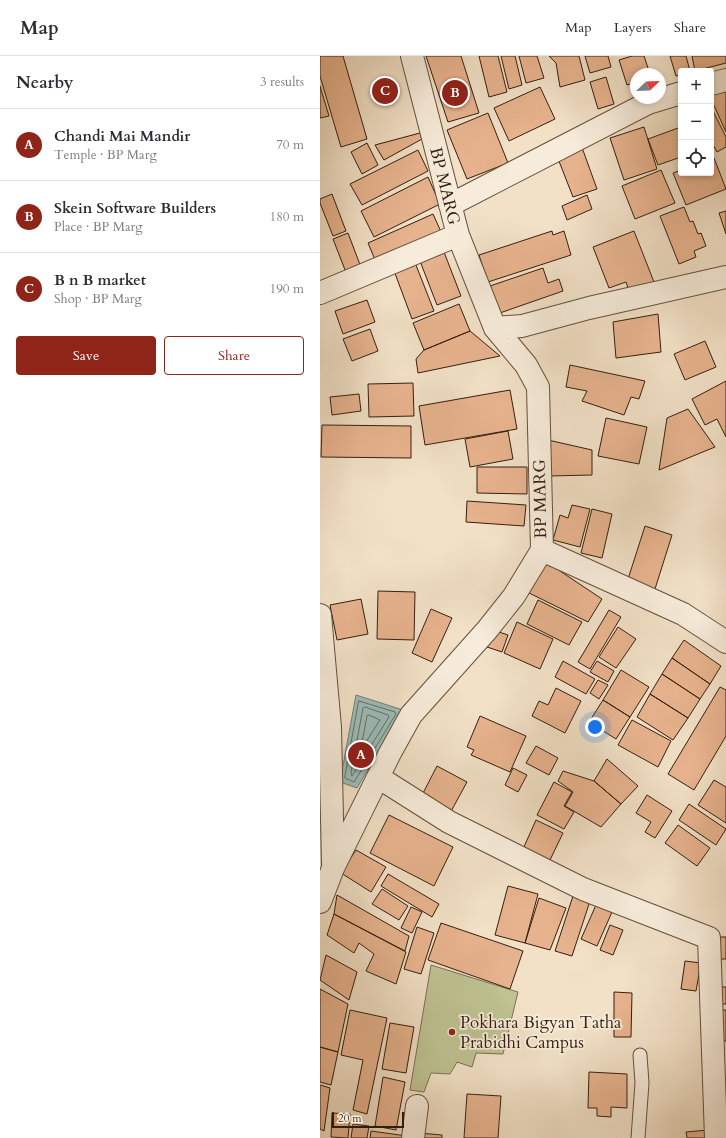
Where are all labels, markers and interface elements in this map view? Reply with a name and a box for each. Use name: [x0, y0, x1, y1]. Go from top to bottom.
text: Map: [20, 15, 59, 41]
text: Map: [565, 18, 592, 37]
text: Layers: [614, 18, 652, 37]
text: Share: [674, 18, 706, 37]
north arrow: [630, 68, 666, 104]
map controls: [678, 68, 714, 176]
button: +: [678, 68, 714, 104]
text: Nearby: [16, 71, 73, 94]
text: 3 results: [260, 73, 304, 91]
pin: C: [372, 76, 398, 106]
pin: B: [442, 78, 468, 108]
button: −: [678, 104, 714, 140]
text: Chandi Mai Mandir: [54, 126, 190, 146]
text: A: [24, 136, 34, 154]
text: 70 m: [276, 136, 304, 154]
button: locate: [678, 140, 714, 176]
street label: BP MARG: [424, 145, 466, 228]
text: Temple · BP Marg: [54, 146, 157, 164]
text: Skein Software Builders: [54, 198, 216, 218]
text: B: [24, 208, 34, 226]
text: 180 m: [270, 208, 304, 226]
text: Place · BP Marg: [54, 218, 143, 236]
text: B n B market: [54, 270, 146, 290]
text: C: [24, 280, 34, 298]
text: 190 m: [270, 280, 304, 298]
text: Shop · BP Marg: [54, 290, 142, 308]
button: Save: [16, 336, 156, 375]
button: Share: [164, 336, 304, 375]
street label: BP MARG: [528, 459, 552, 539]
your location: [585, 717, 605, 737]
pin: A: [348, 740, 374, 770]
place label: Pokhara Bigyan Tatha Prabidhi Campus: [460, 1011, 622, 1054]
marker: Pokhara Bigyan Tatha Prabidhi Campus: [447, 1027, 457, 1037]
scale bar: [332, 1110, 404, 1129]
text: 20 m: [338, 1111, 362, 1126]

